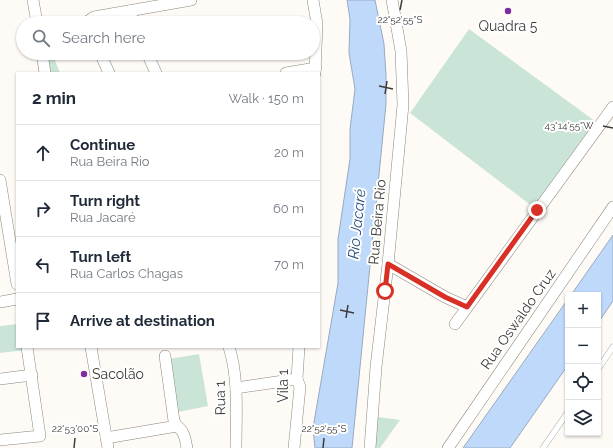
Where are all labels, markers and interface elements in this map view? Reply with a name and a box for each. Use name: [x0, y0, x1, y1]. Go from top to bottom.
marker: Quadra 5: [503, 6, 513, 16]
text: 22°52'55"S: [377, 14, 423, 25]
search box: [16, 16, 320, 60]
place label: Quadra 5: [479, 18, 538, 34]
icon: search: [30, 27, 52, 49]
text: Search here: [62, 29, 145, 47]
text: 2 min: [32, 88, 76, 108]
text: Walk · 150 m: [229, 91, 304, 106]
text: 43°14'55"W: [545, 120, 594, 131]
text: Continue: [70, 136, 135, 154]
icon: ahead: [32, 142, 54, 164]
text: 20 m: [274, 145, 304, 160]
text: Rua Beira Rio: [70, 154, 150, 169]
street label: Rua Beira Rio: [365, 179, 389, 265]
water label: Rio Jacaré: [344, 188, 370, 260]
text: Turn right: [70, 192, 140, 210]
icon: right: [32, 198, 54, 220]
text: 60 m: [273, 201, 304, 216]
route end: [528, 201, 546, 219]
text: Rua Jacaré: [70, 210, 136, 225]
text: Turn left: [70, 248, 131, 266]
icon: left: [32, 254, 54, 276]
text: 70 m: [274, 257, 304, 272]
text: Rua Carlos Chagas: [70, 266, 183, 281]
street label: Rua Oswaldo Cruz: [477, 266, 559, 372]
route start: [376, 282, 394, 300]
map controls: [565, 292, 601, 436]
button: +: [565, 292, 601, 328]
icon: arrive: [32, 310, 54, 332]
text: Arrive at destination: [70, 312, 215, 330]
button: −: [565, 328, 601, 364]
button: locate: [565, 364, 601, 400]
place label: Sacolão: [92, 366, 144, 382]
marker: Sacolão: [79, 369, 89, 379]
street label: Vila 1: [275, 369, 291, 403]
street label: Rua 1: [212, 381, 228, 415]
button: layers: [565, 400, 601, 436]
text: 22°53'00"S: [52, 423, 98, 434]
text: 22°52'55"S: [301, 423, 347, 434]

